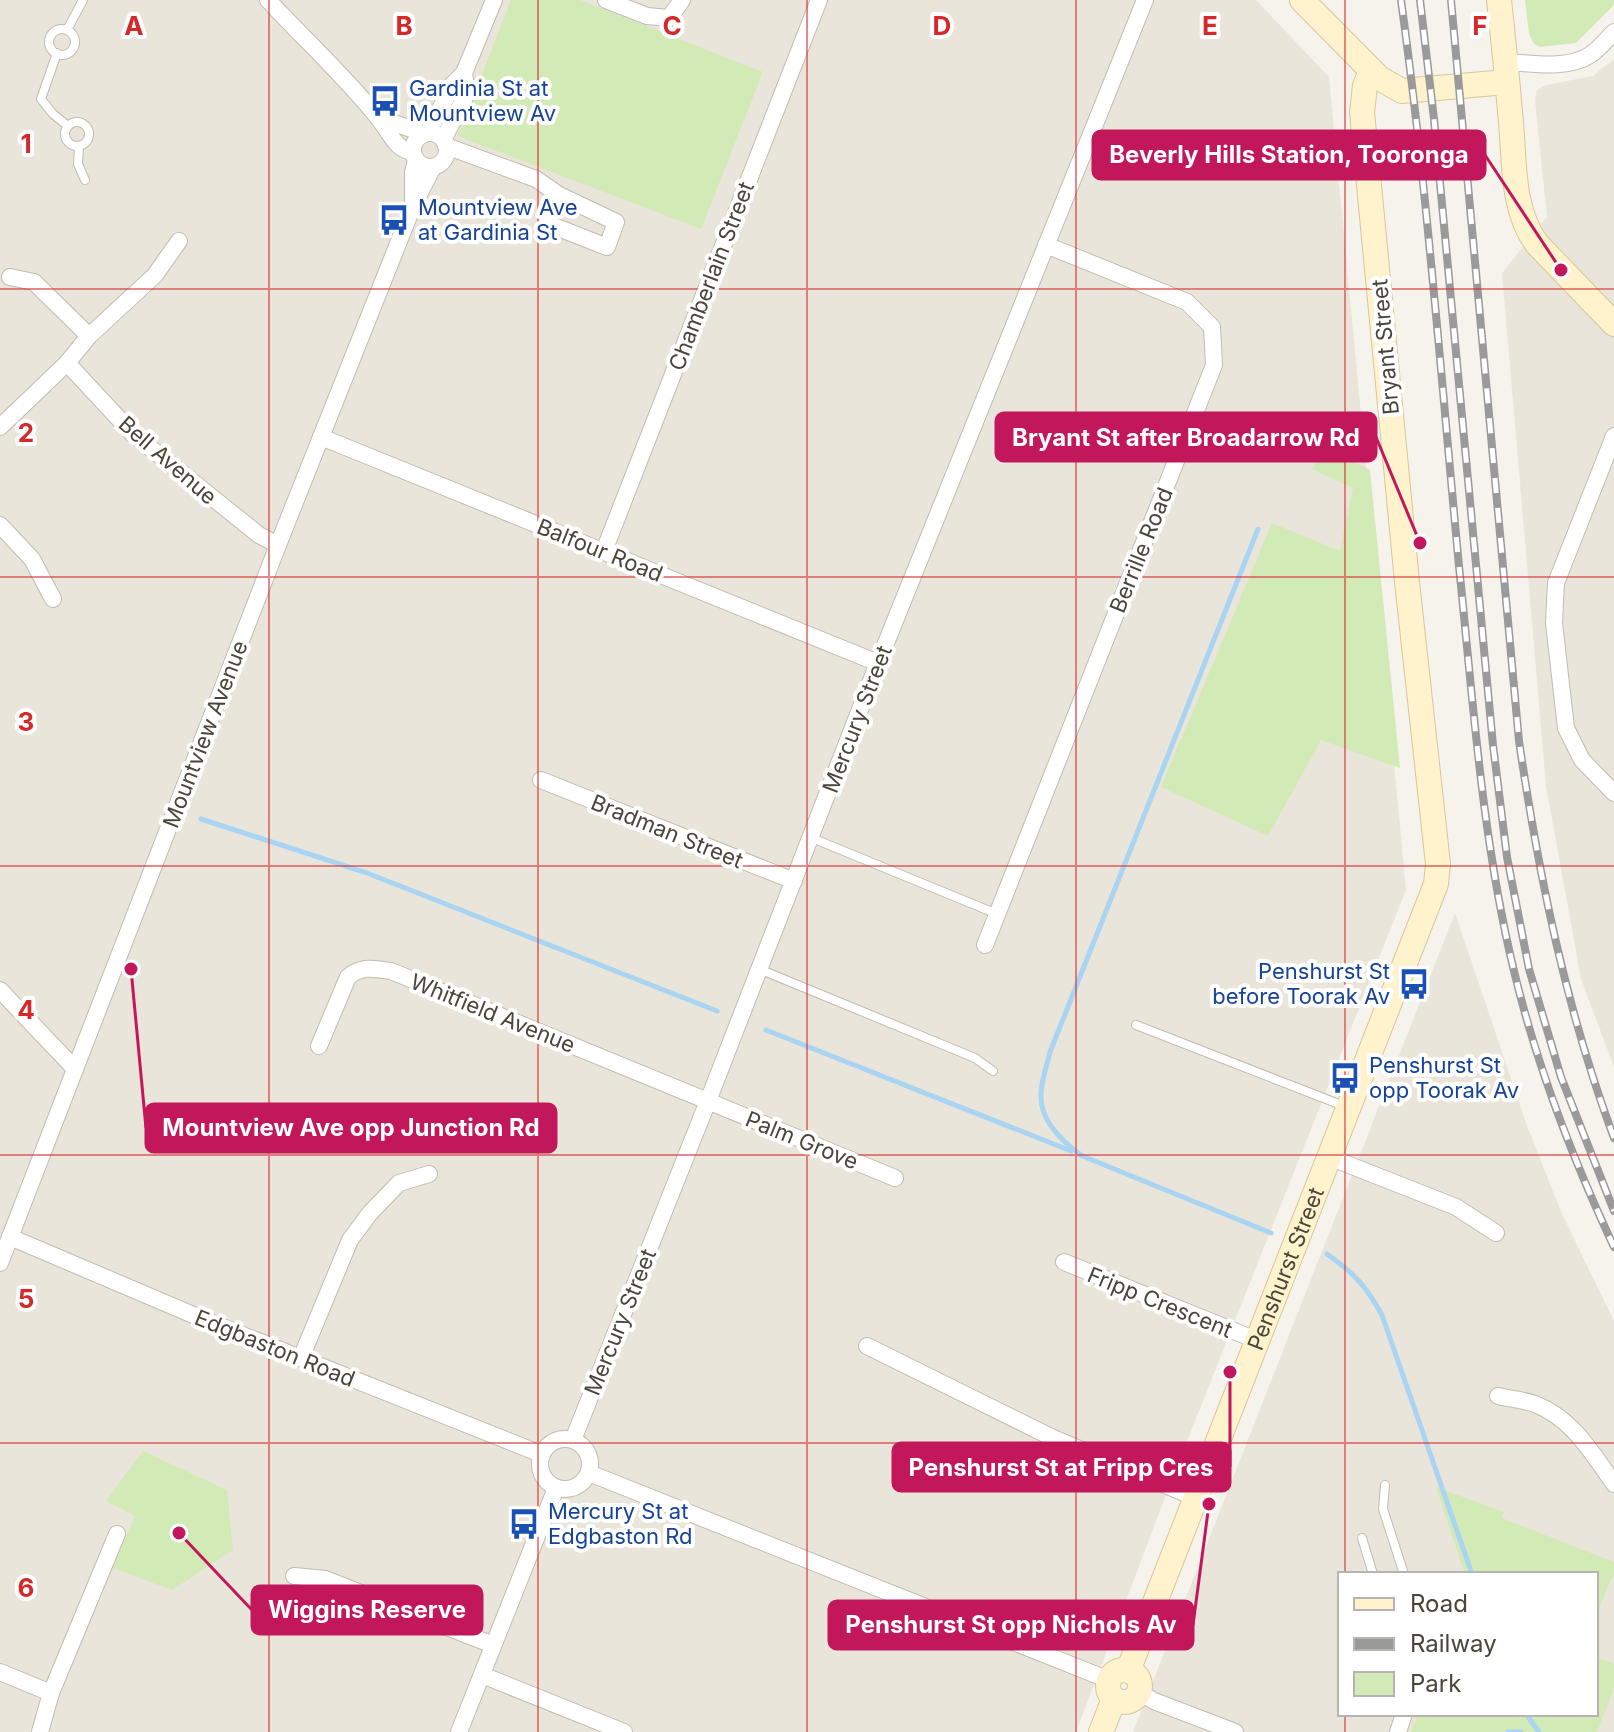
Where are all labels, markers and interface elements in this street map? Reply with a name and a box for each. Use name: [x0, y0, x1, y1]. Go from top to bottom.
text: A: [124, 10, 144, 41]
text: B: [395, 10, 413, 41]
text: C: [662, 10, 682, 41]
text: D: [933, 10, 951, 41]
text: E: [1202, 10, 1218, 41]
text: F: [1472, 10, 1488, 41]
place label: Gardinia St at Mountview Av: [409, 75, 556, 126]
bus stop icon: Gardinia St at Mountview Av: [368, 84, 402, 118]
text: 1: [20, 128, 32, 159]
callout: Beverly Hills Station, Tooronga: [1093, 131, 1485, 179]
text: Beverly Hills Station, Tooronga: [1109, 140, 1469, 169]
street label: Chamberlain Street: [663, 178, 759, 374]
place label: Mountview Ave at Gardinia St: [418, 194, 577, 245]
bus stop icon: Mountview Ave at Gardinia St: [377, 203, 411, 237]
street label: Bryant Street: [1366, 278, 1404, 416]
street label: Bell Avenue: [114, 410, 222, 510]
callout: Bryant St after Broadarrow Rd: [996, 413, 1376, 461]
text: 2: [18, 417, 34, 448]
text: Bryant St after Broadarrow Rd: [1012, 423, 1360, 452]
street label: Berrille Road: [1104, 484, 1178, 616]
street label: Balfour Road: [533, 513, 667, 587]
street label: Mountview Avenue: [157, 637, 253, 831]
street label: Mercury Street: [817, 642, 897, 796]
text: 3: [18, 706, 34, 737]
street label: Bradman Street: [587, 789, 747, 873]
place label: Penshurst St before Toorak Av: [1212, 958, 1390, 1009]
bus stop icon: Penshurst St before Toorak Av: [1397, 967, 1431, 1001]
street label: Whitfield Avenue: [407, 968, 579, 1058]
text: 4: [17, 994, 35, 1025]
place label: Penshurst St opp Toorak Av: [1369, 1052, 1519, 1103]
bus stop icon: Penshurst St opp Toorak Av: [1328, 1061, 1362, 1095]
callout: Mountview Ave opp Junction Rd: [146, 1104, 556, 1152]
street label: Palm Grove: [742, 1106, 862, 1174]
text: Mountview Ave opp Junction Rd: [162, 1113, 540, 1142]
street label: Penshurst Street: [1242, 1183, 1329, 1354]
street label: Mercury Street: [579, 1245, 661, 1399]
street label: Fripp Crescent: [1084, 1261, 1236, 1343]
text: 5: [18, 1283, 34, 1314]
street label: Edgbaston Road: [191, 1304, 359, 1392]
callout: Penshurst St at Fripp Cres: [893, 1443, 1230, 1491]
text: Penshurst St at Fripp Cres: [909, 1453, 1213, 1482]
place label: Mercury St at Edgbaston Rd: [548, 1498, 693, 1549]
bus stop icon: Mercury St at Edgbaston Rd: [507, 1507, 541, 1541]
text: 6: [18, 1572, 34, 1603]
legend: [1338, 1572, 1598, 1716]
callout: Wiggins Reserve: [252, 1586, 482, 1634]
text: Road: [1410, 1589, 1468, 1618]
text: Wiggins Reserve: [268, 1595, 466, 1624]
callout: Penshurst St opp Nichols Av: [829, 1601, 1193, 1649]
text: Penshurst St opp Nichols Av: [845, 1610, 1177, 1639]
text: Railway: [1410, 1629, 1497, 1658]
text: Park: [1410, 1669, 1461, 1698]

